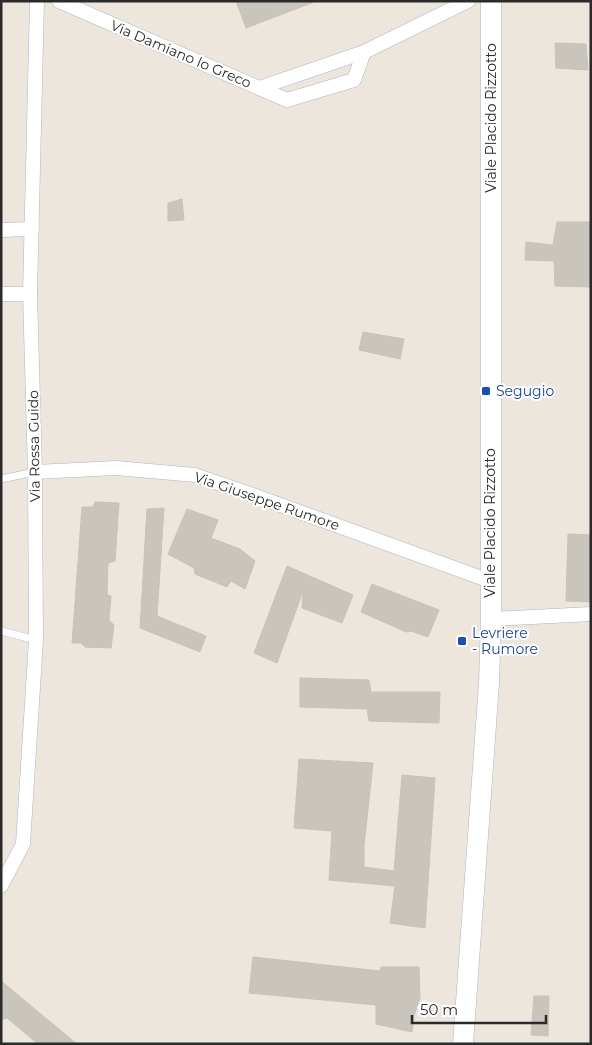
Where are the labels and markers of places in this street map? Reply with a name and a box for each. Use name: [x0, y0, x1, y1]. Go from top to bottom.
place label: Segugio: [496, 382, 554, 400]
marker: Segugio: [480, 385, 492, 397]
place label: Levriere - Rumore: [472, 624, 538, 658]
marker: Levriere - Rumore: [456, 635, 468, 647]

